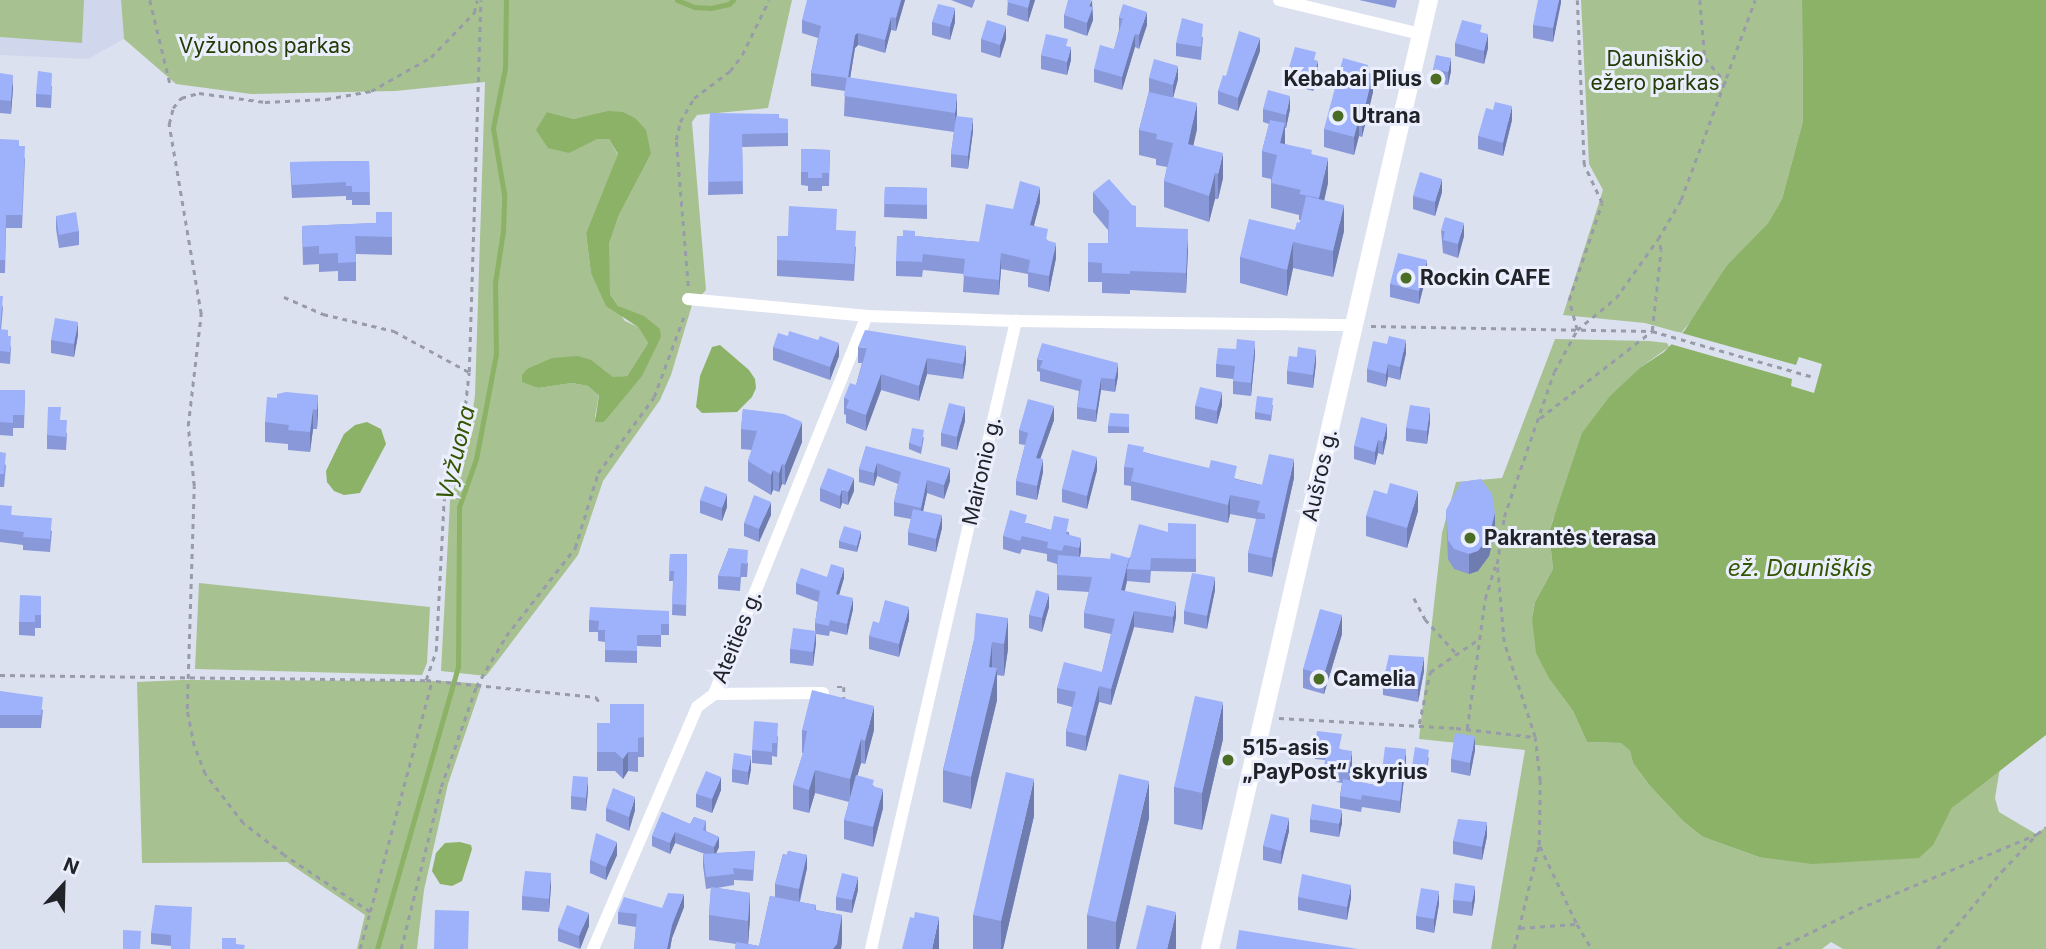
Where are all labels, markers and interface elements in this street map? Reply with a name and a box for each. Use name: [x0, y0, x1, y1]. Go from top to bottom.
park label: Vyžuonos parkas: [179, 33, 351, 59]
park label: Dauniškio ežero parkas: [1590, 46, 1720, 96]
place label: Kebabai Plius: [1283, 66, 1422, 92]
marker: Kebabai Plius: [1428, 71, 1444, 87]
place label: Utrana: [1352, 103, 1421, 129]
marker: Utrana: [1330, 108, 1346, 124]
place label: Rockin CAFE: [1420, 265, 1550, 291]
marker: Rockin CAFE: [1398, 270, 1414, 286]
water label: Vyžuona: [431, 403, 481, 503]
street label: Maironio g.: [957, 414, 1007, 528]
street label: Aušros g.: [1297, 426, 1343, 524]
place label: Pakrantės terasa: [1484, 525, 1656, 551]
marker: Pakrantės terasa: [1462, 530, 1478, 546]
water label: ež. Dauniškis: [1728, 554, 1872, 582]
street label: Ateities g.: [707, 587, 767, 687]
place label: Camelia: [1333, 666, 1416, 692]
marker: Camelia: [1311, 671, 1327, 687]
place label: 515-asis „PayPost“ skyrius: [1242, 735, 1428, 785]
marker: 515-asis „PayPost“ skyrius: [1220, 752, 1236, 768]
north arrow: [28, 851, 98, 921]
text: N: [60, 853, 82, 879]

